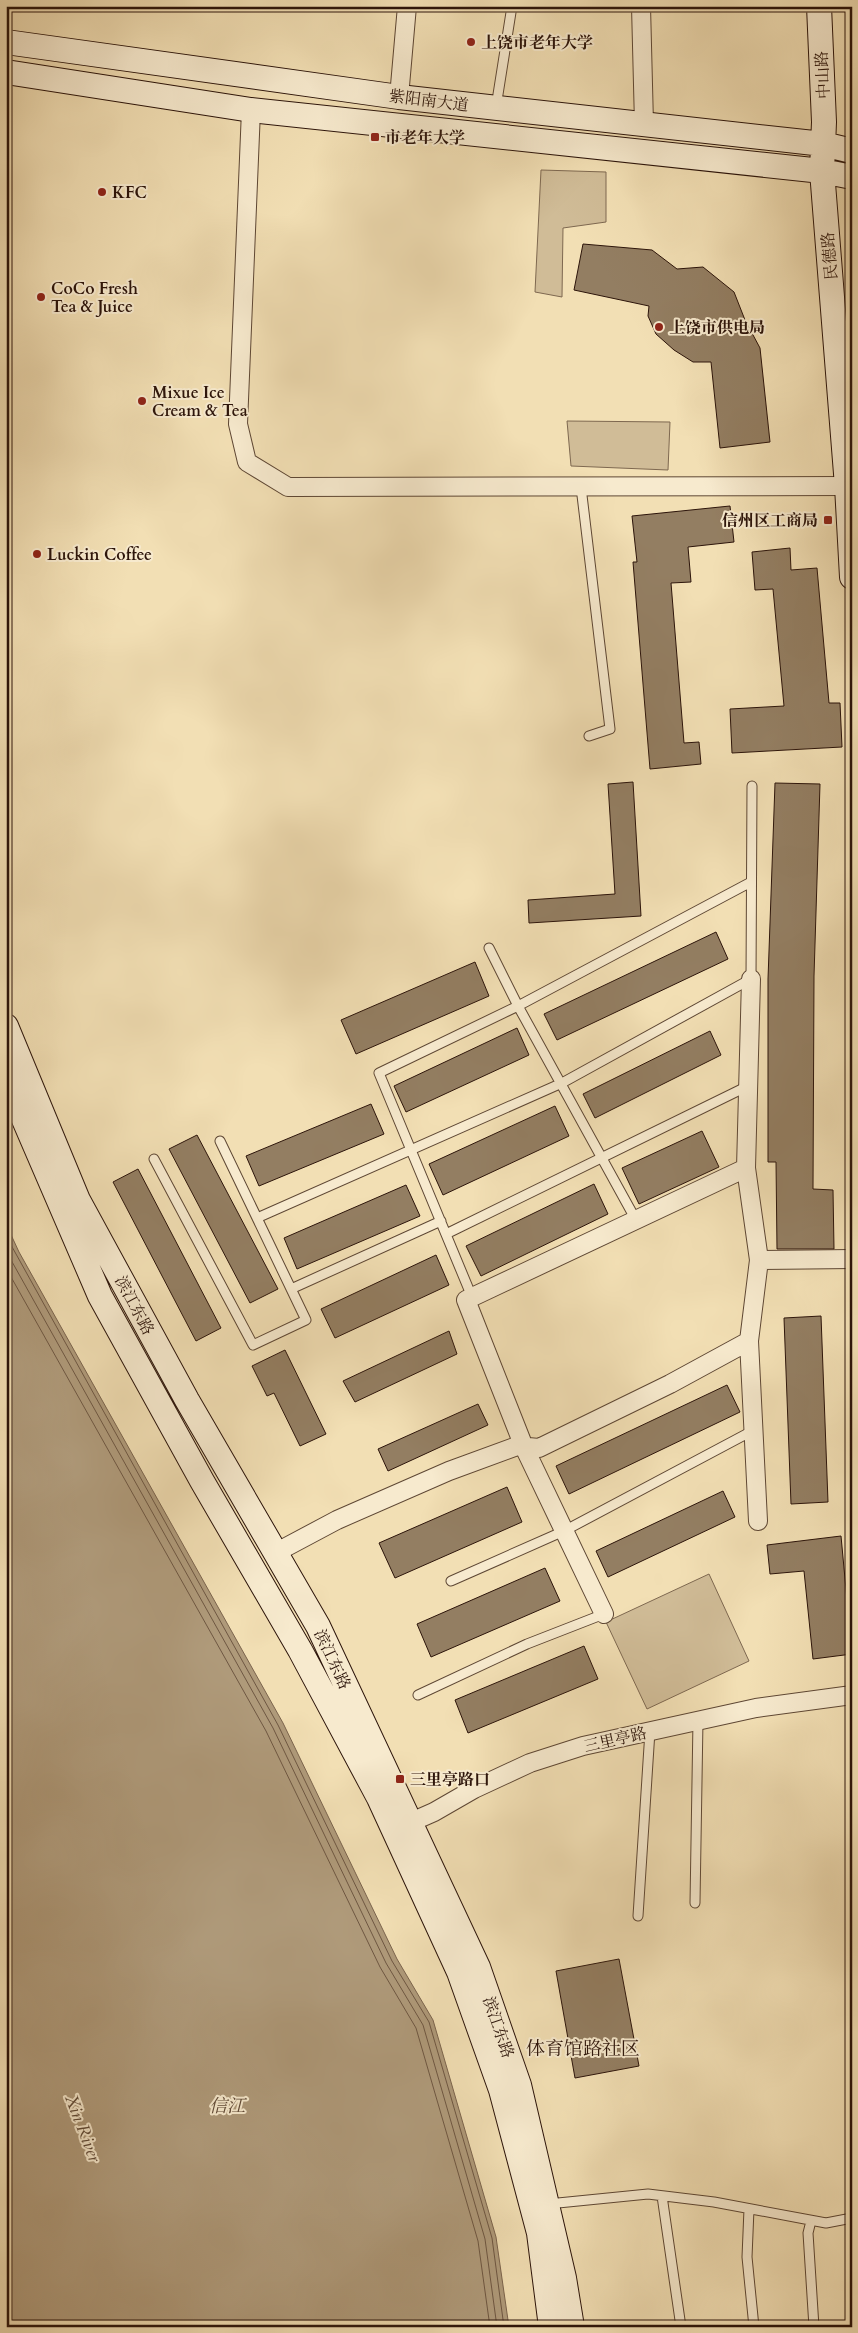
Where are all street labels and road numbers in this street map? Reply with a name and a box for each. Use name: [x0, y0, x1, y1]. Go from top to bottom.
street label: 中山路: [811, 50, 835, 99]
street label: 紫阳南大道: [388, 85, 470, 117]
street label: 民德路: [817, 231, 843, 281]
street label: 滨江东路: [109, 1272, 159, 1339]
street label: 滨江东路: [309, 1626, 356, 1693]
street label: 三里亭路: [582, 1722, 649, 1758]
street label: 滨江东路: [477, 1993, 519, 2061]

